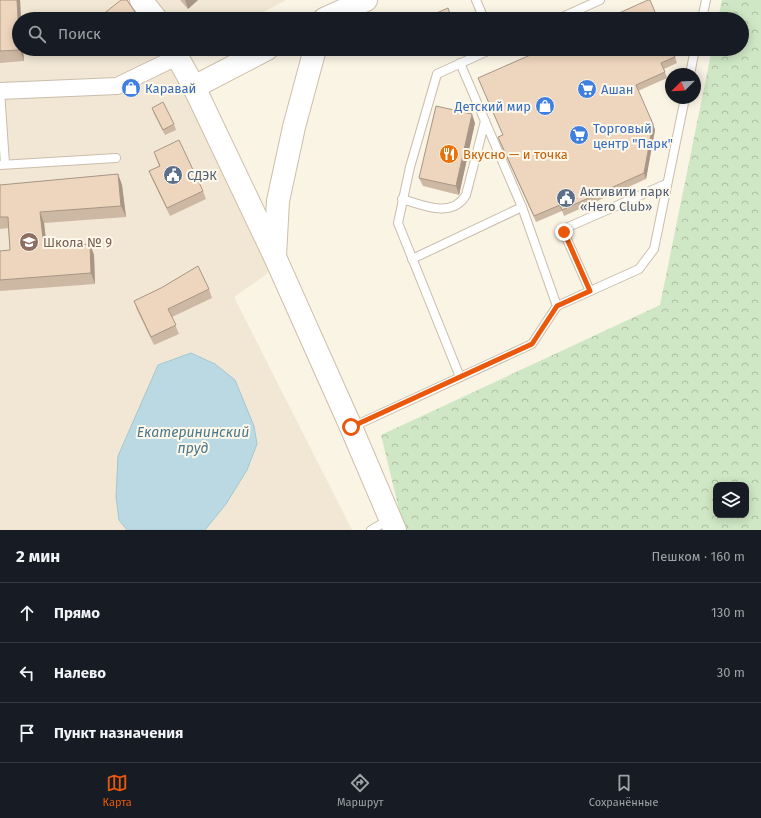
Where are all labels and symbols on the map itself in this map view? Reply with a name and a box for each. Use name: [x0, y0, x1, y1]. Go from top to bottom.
north arrow: [665, 68, 701, 104]
shop icon: Каравай: [120, 77, 142, 99]
supermarket icon: Ашан: [576, 78, 598, 100]
place label: Каравай: [145, 81, 196, 96]
place label: Ашан: [601, 82, 634, 97]
shop icon: Детский мир: [534, 95, 556, 117]
place label: Детский мир: [454, 99, 531, 114]
place label: Торговый центр "Парк": [593, 121, 673, 151]
supermarket icon: Торговый центр "Парк": [568, 124, 590, 146]
restaurant icon: Вкусно — и точка: [438, 143, 460, 165]
place label: Вкусно — и точка: [463, 147, 568, 162]
public building icon: СДЭК: [162, 164, 184, 186]
place label: СДЭК: [187, 168, 217, 183]
place label: Активити парк «Hero Club»: [580, 184, 670, 214]
public building icon: Активити парк «Hero Club»: [555, 187, 577, 209]
route end: [555, 223, 573, 241]
school or university icon: Школа № 9: [18, 231, 40, 253]
place label: Школа № 9: [43, 235, 112, 250]
route start: [342, 418, 360, 436]
water label: Екатерининский пруд: [137, 424, 249, 457]

